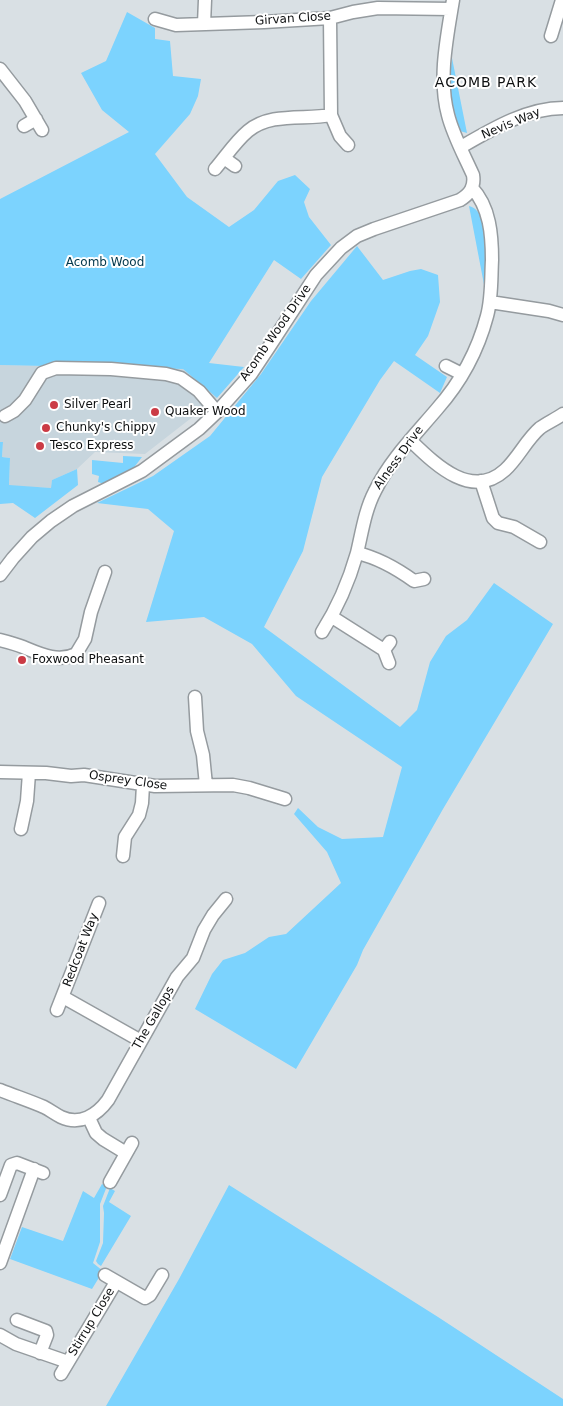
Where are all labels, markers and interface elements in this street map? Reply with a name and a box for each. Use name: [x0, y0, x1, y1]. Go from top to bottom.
street label: Girvan Close: [255, 9, 331, 29]
district label: ACOMB PARK: [434, 75, 538, 91]
street label: Nevis Way: [479, 105, 543, 143]
park label: Acomb Wood: [66, 256, 144, 270]
street label: Acomb Wood Drive: [237, 282, 315, 384]
place label: Silver Pearl: [64, 398, 131, 412]
marker: Silver Pearl: [48, 399, 60, 411]
place label: Quaker Wood: [165, 405, 246, 419]
marker: Quaker Wood: [149, 406, 161, 418]
place label: Chunky's Chippy: [56, 421, 156, 435]
marker: Chunky's Chippy: [40, 422, 52, 434]
street label: Alness Drive: [371, 423, 427, 493]
place label: Tesco Express: [50, 439, 134, 453]
marker: Tesco Express: [34, 440, 46, 452]
place label: Foxwood Pheasant: [32, 653, 144, 667]
marker: Foxwood Pheasant: [16, 654, 28, 666]
street label: Osprey Close: [88, 768, 168, 794]
street label: Redcoat Way: [60, 911, 102, 989]
street label: The Gallops: [130, 984, 178, 1052]
street label: Stirrup Close: [66, 1285, 118, 1359]

